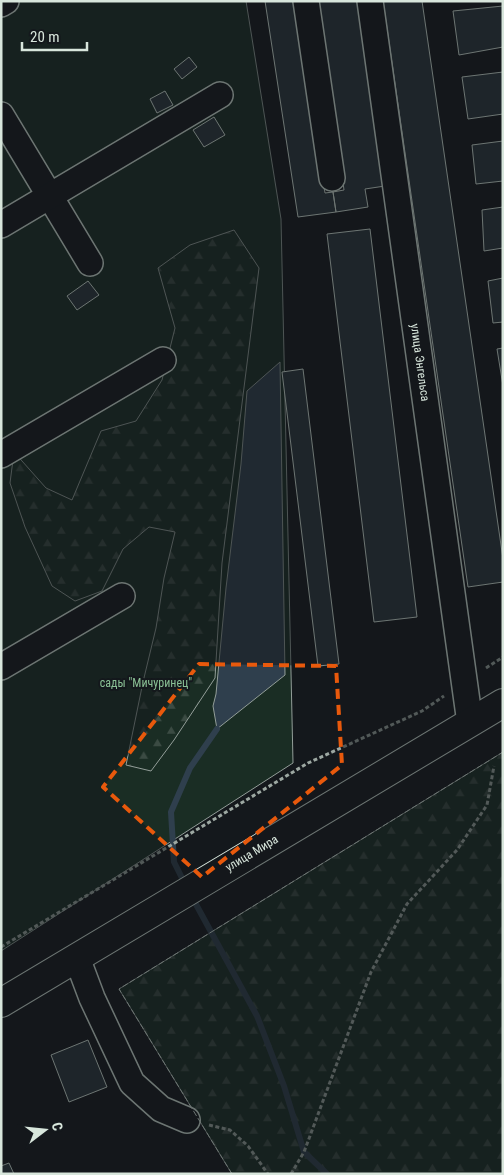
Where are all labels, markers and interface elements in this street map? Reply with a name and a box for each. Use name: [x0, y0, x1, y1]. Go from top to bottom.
scale bar: [22, 20, 88, 52]
text: 20 m: [30, 28, 60, 46]
street label: улица Энгельса: [408, 323, 432, 402]
park label: сады "Мичуринец": [100, 676, 192, 690]
street label: улица Мира: [223, 832, 281, 874]
north arrow: [20, 1105, 70, 1155]
text: С: [49, 1120, 66, 1132]

